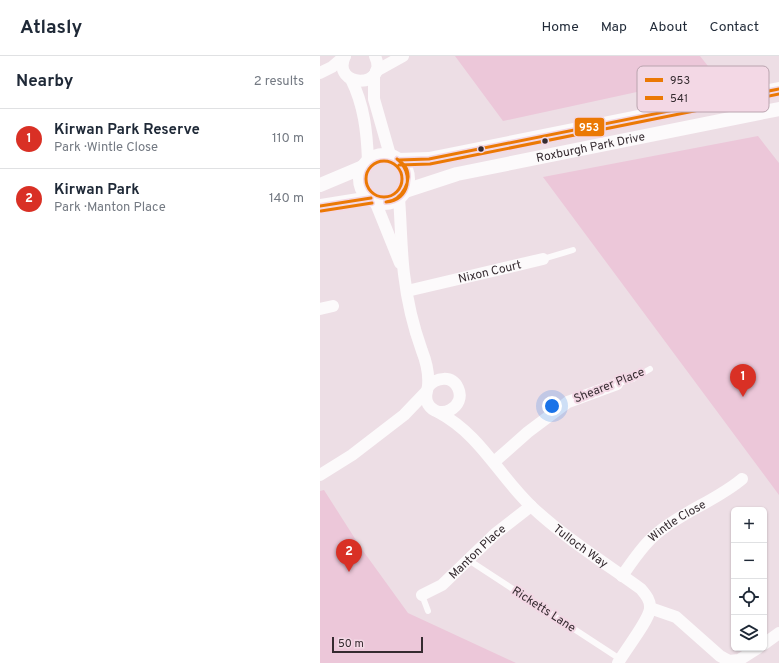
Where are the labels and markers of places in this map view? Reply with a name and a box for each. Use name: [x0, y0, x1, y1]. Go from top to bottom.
unlabelled marker: [540, 136, 550, 146]
unlabelled marker: [476, 144, 486, 154]
pin: 1: [730, 364, 756, 397]
pin: 2: [336, 539, 362, 572]

